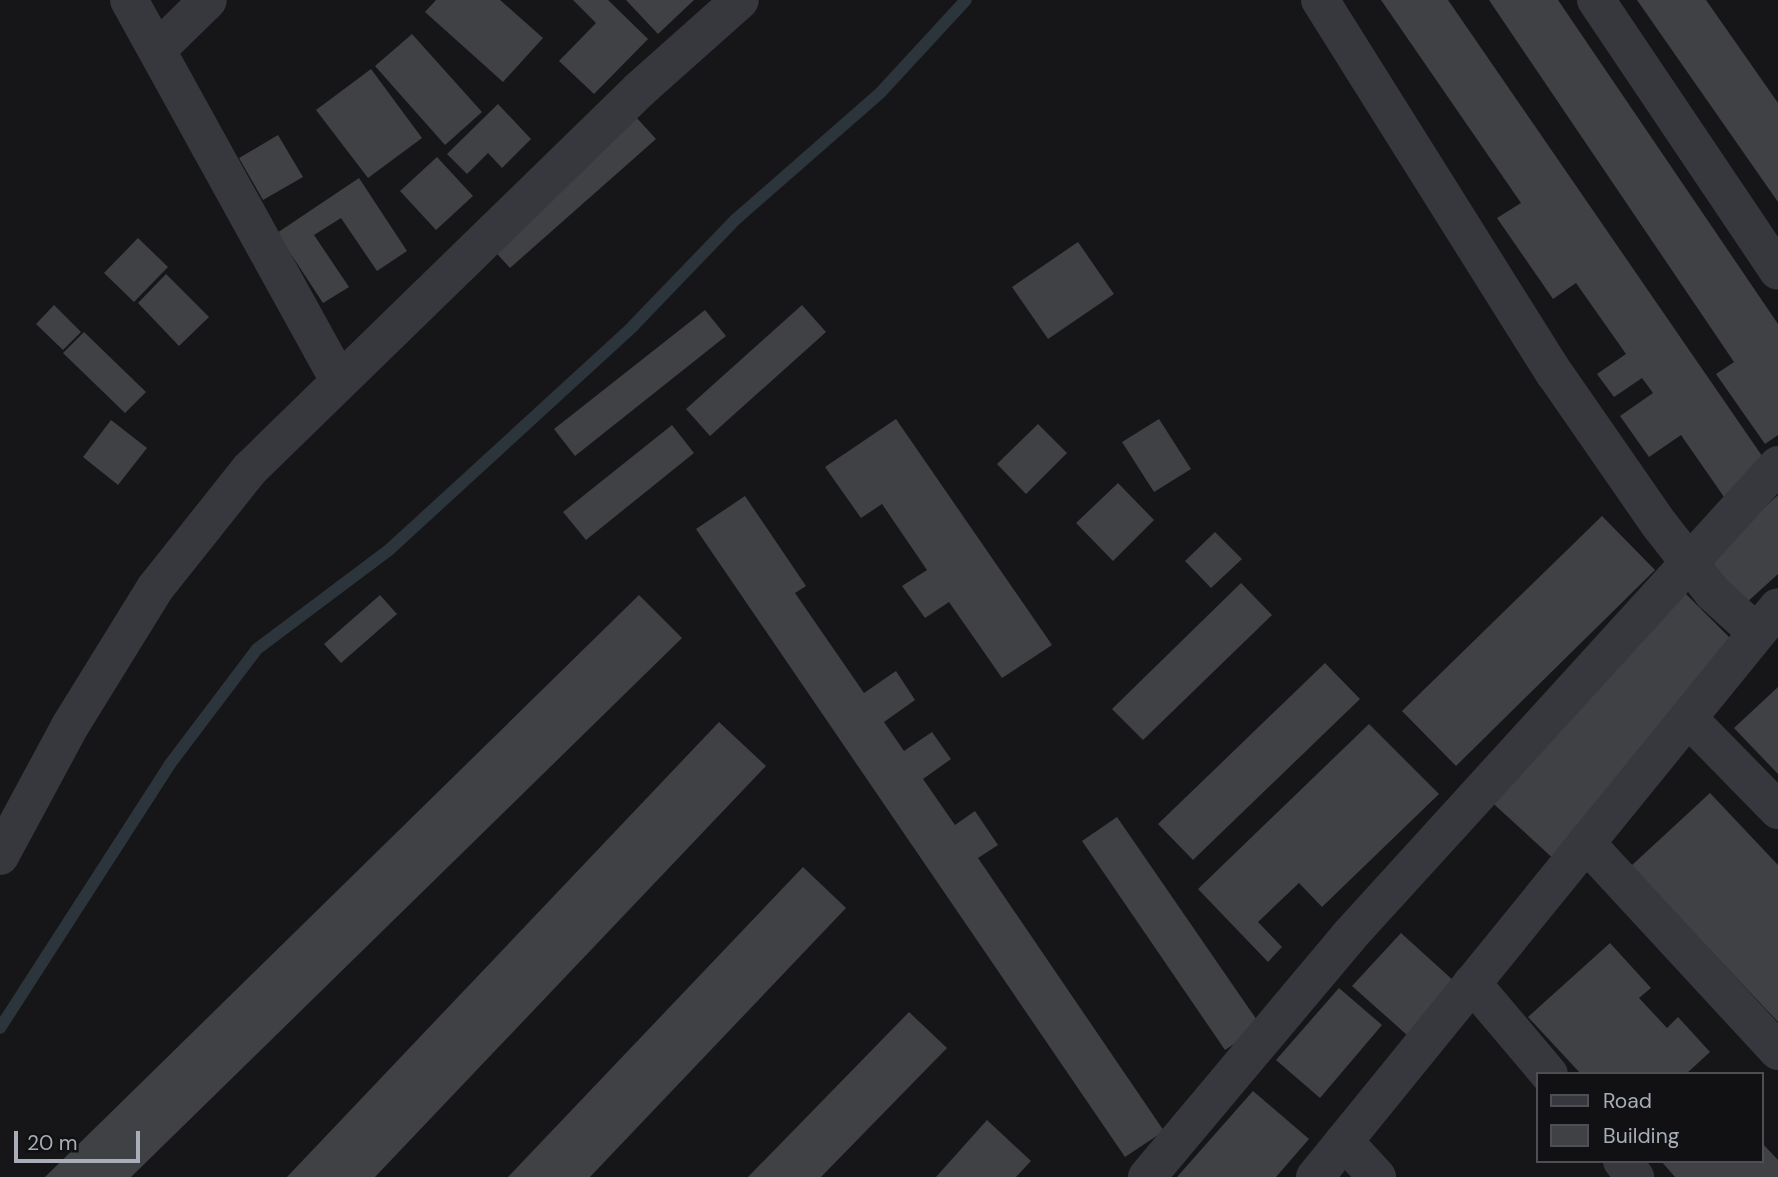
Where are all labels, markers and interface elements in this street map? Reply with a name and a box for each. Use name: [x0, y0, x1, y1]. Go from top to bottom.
legend: [1536, 1072, 1764, 1163]
text: Road: [1603, 1087, 1652, 1115]
scale bar: [18, 1118, 144, 1162]
text: Building: [1603, 1122, 1679, 1150]
text: 20 m: [27, 1129, 78, 1157]

